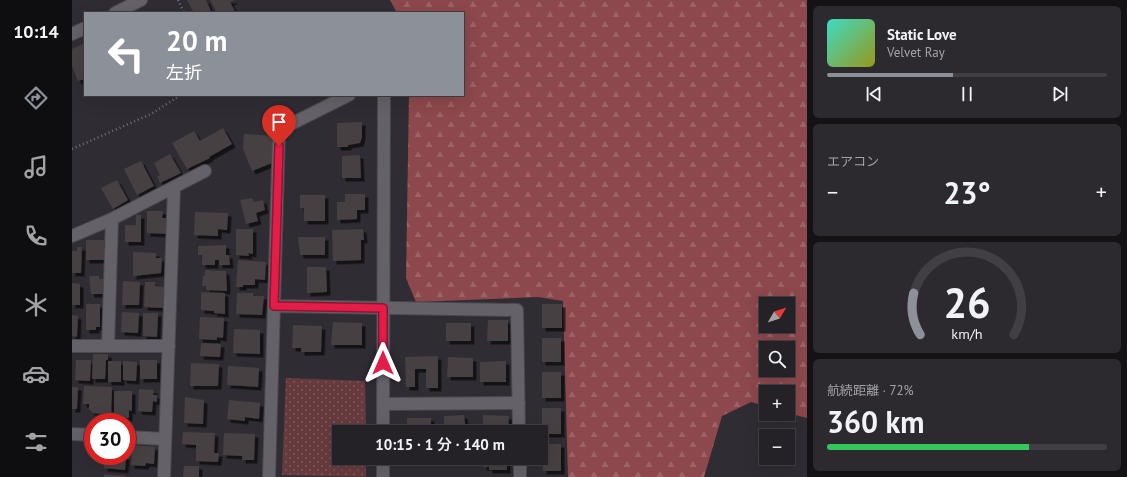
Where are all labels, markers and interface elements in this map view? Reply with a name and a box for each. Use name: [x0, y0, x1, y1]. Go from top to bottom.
text: 10:14: [13, 20, 59, 43]
text: 20 m: [166, 22, 227, 59]
text: Static Love: [887, 25, 957, 44]
icon: left: [100, 28, 152, 80]
text: Velvet Ray: [887, 44, 945, 61]
text: 左折: [166, 61, 202, 84]
icon: previous: [863, 83, 885, 105]
icon: pause: [956, 83, 978, 105]
icon: next: [1049, 83, 1071, 105]
icon: directions: [22, 84, 50, 112]
pin: [262, 105, 296, 146]
icon: arrive: [268, 111, 290, 133]
icon: music: [22, 153, 50, 181]
text: エアコン: [827, 153, 879, 170]
text: 23°: [943, 173, 991, 212]
text: −: [827, 178, 838, 206]
text: +: [1096, 178, 1107, 206]
icon: phone: [22, 222, 50, 250]
text: 26: [943, 276, 991, 329]
icon: climate: [22, 291, 50, 319]
north arrow: [759, 297, 795, 333]
map controls: [759, 297, 795, 465]
text: km/h: [951, 324, 983, 343]
button: search: [759, 341, 795, 377]
position arrow: [362, 342, 404, 384]
icon: car: [22, 360, 50, 388]
text: 航続距離 · 72%: [827, 382, 914, 399]
button: +: [759, 385, 795, 421]
text: 360 km: [827, 402, 925, 441]
speed limit sign: 30: [84, 413, 136, 465]
icon: filters: [22, 428, 50, 456]
button: −: [759, 429, 795, 465]
text: 10:15 · 1 分 · 140 m: [375, 435, 505, 454]

